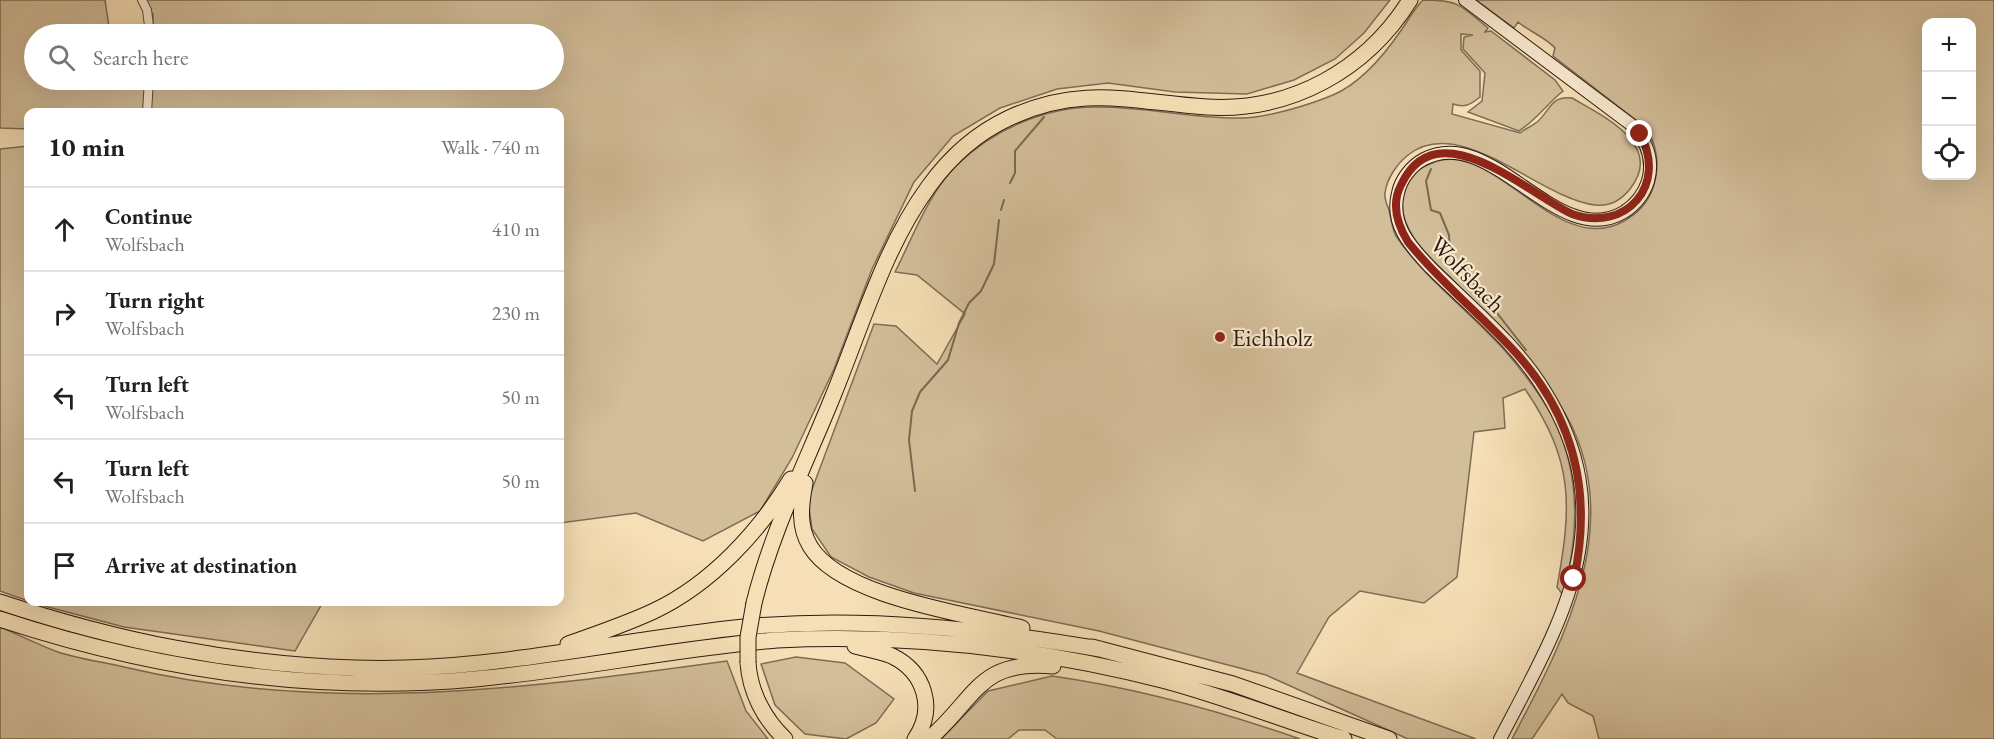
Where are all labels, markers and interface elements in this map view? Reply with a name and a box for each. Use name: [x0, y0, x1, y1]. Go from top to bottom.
map controls: [1922, 18, 1976, 180]
button: +: [1922, 18, 1976, 72]
search box: [24, 24, 564, 90]
icon: search: [45, 41, 78, 74]
text: Search here: [93, 43, 188, 72]
button: −: [1922, 72, 1976, 126]
route end: [1626, 120, 1652, 146]
button: locate: [1922, 126, 1976, 180]
text: 10 min: [48, 130, 125, 164]
text: Walk · 740 m: [441, 134, 540, 160]
text: Continue: [105, 202, 192, 231]
icon: ahead: [48, 213, 81, 246]
text: 410 m: [492, 216, 540, 242]
street label: Wolfsbach: [1424, 229, 1512, 319]
text: Wolfsbach: [105, 231, 185, 257]
text: Turn right: [105, 286, 204, 315]
icon: right: [48, 297, 81, 330]
text: 230 m: [492, 300, 540, 326]
text: Wolfsbach: [105, 315, 185, 341]
place label: Eichholz: [1232, 322, 1312, 353]
marker: Eichholz: [1213, 330, 1227, 344]
text: Turn left: [105, 370, 189, 399]
icon: left: [48, 381, 81, 414]
text: 50 m: [501, 384, 540, 410]
text: Wolfsbach: [105, 399, 185, 425]
text: Turn left: [105, 454, 189, 483]
icon: left: [48, 465, 81, 498]
text: 50 m: [501, 468, 540, 494]
text: Wolfsbach: [105, 483, 185, 509]
icon: arrive: [48, 549, 81, 582]
text: Arrive at destination: [105, 551, 297, 580]
route start: [1560, 565, 1586, 591]

